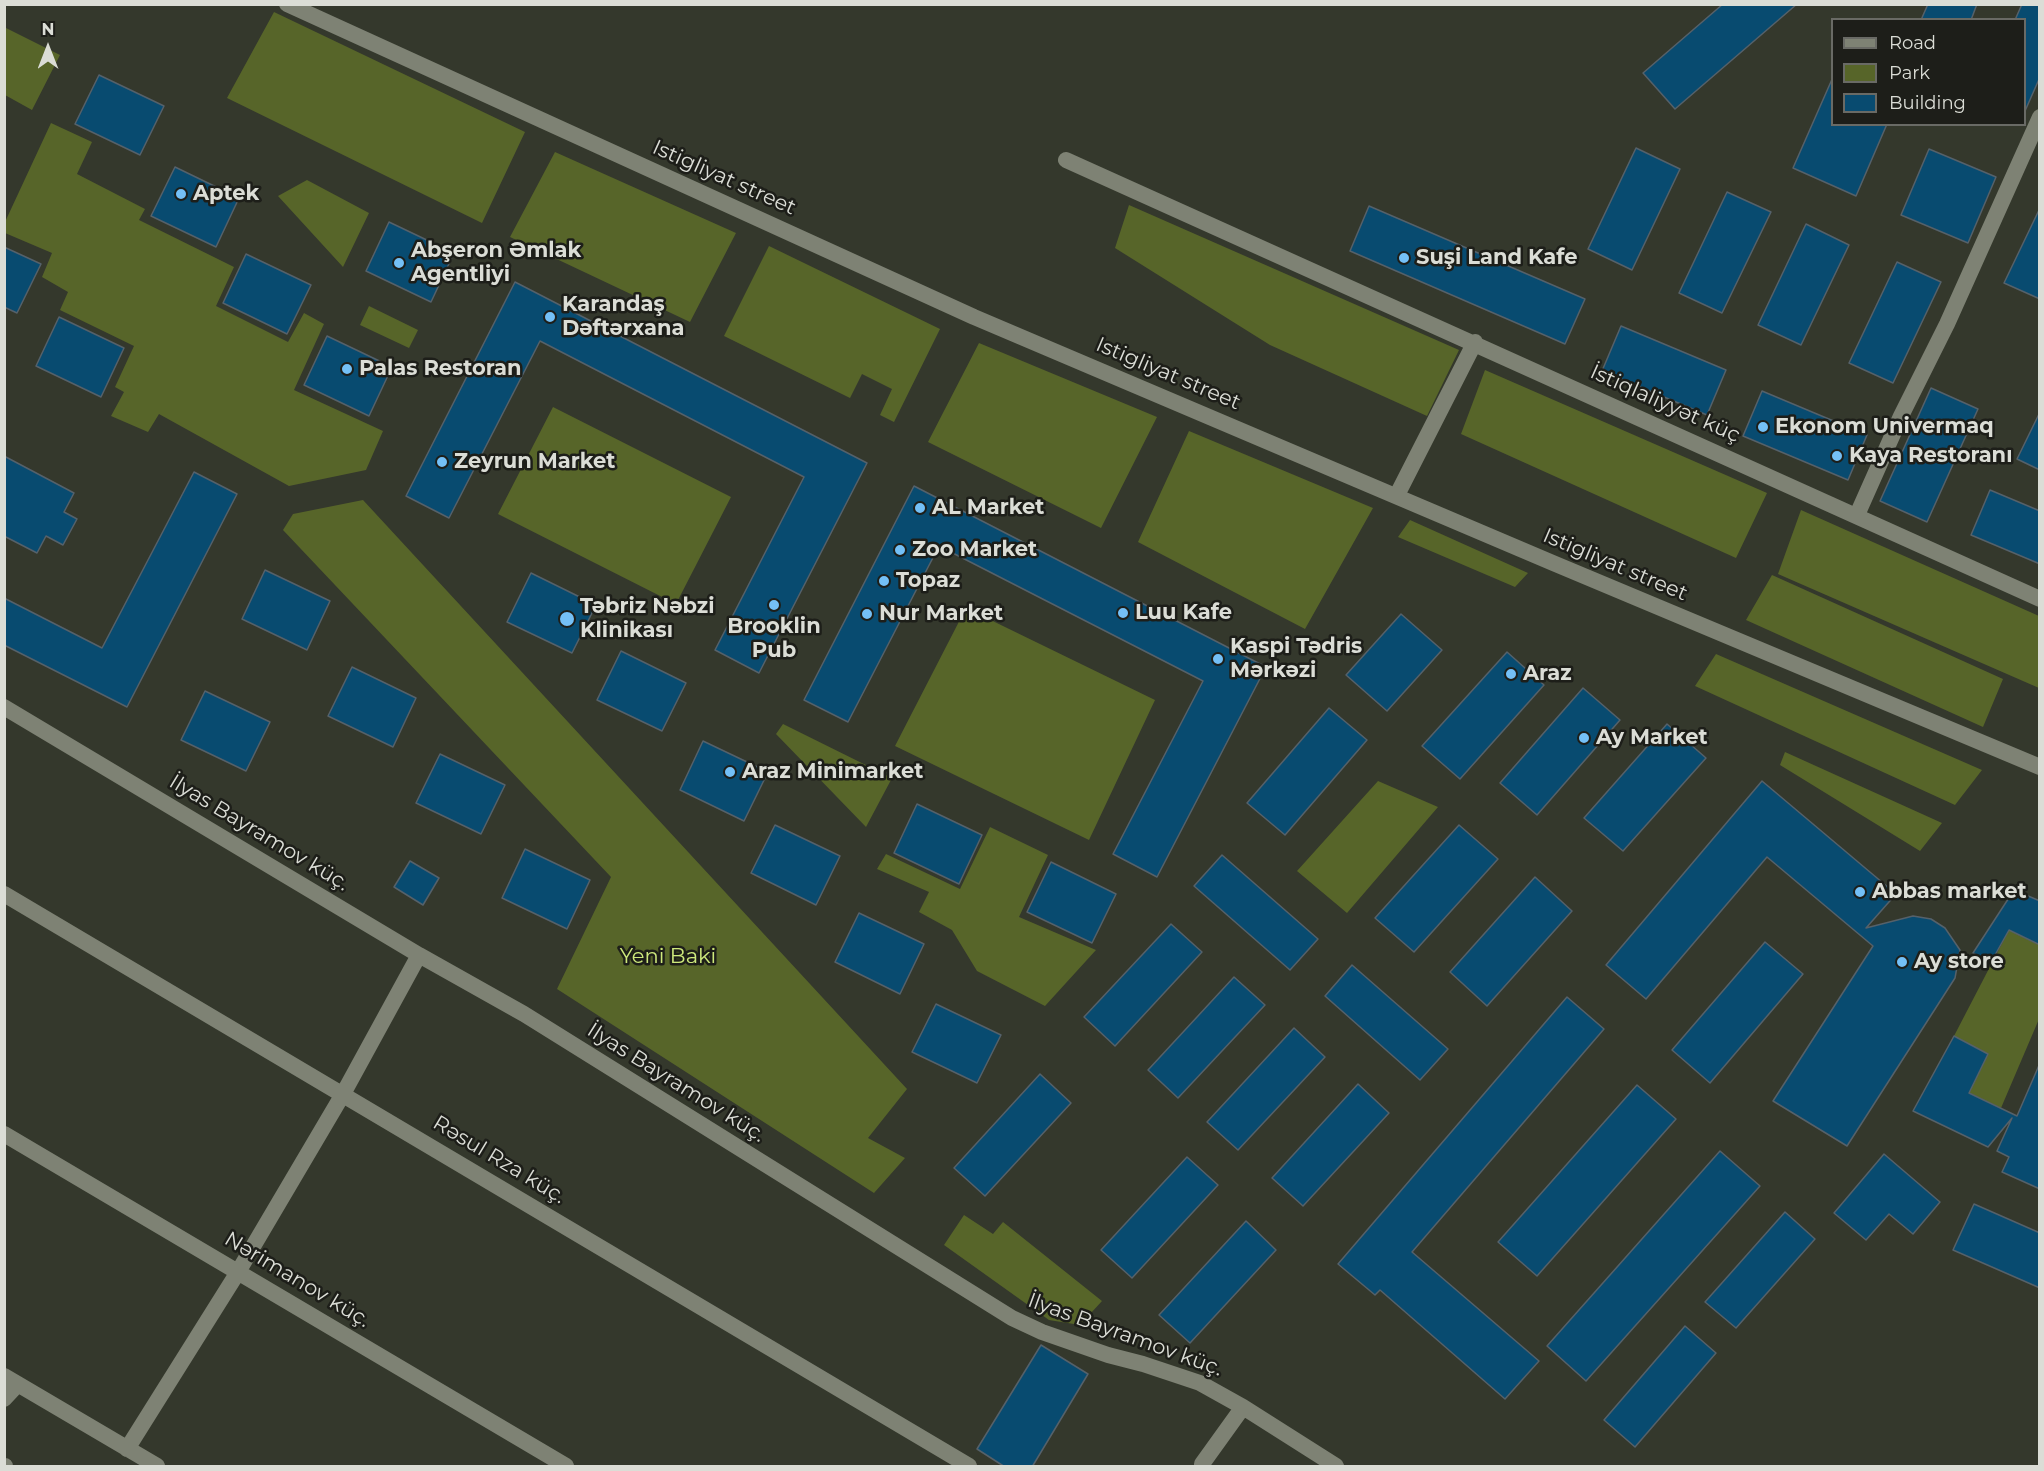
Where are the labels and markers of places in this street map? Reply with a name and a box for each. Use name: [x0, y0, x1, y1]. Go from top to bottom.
place label: Aptek: [193, 181, 259, 207]
marker: Aptek: [174, 187, 188, 201]
place label: Abşeron Əmlak Agentliyi: [411, 238, 581, 288]
place label: Suşi Land Kafe: [1416, 245, 1578, 271]
marker: Suşi Land Kafe: [1397, 251, 1411, 265]
marker: Abşeron Əmlak Agentliyi: [392, 256, 406, 270]
place label: Karandaş Dəftərxana: [562, 292, 684, 342]
marker: Karandaş Dəftərxana: [543, 310, 557, 324]
place label: Palas Restoran: [359, 356, 521, 382]
marker: Palas Restoran: [340, 362, 354, 376]
place label: Ekonom Univermaq: [1775, 414, 1994, 440]
marker: Ekonom Univermaq: [1756, 420, 1770, 434]
place label: Kaya Restoranı: [1849, 443, 2012, 469]
place label: Zeyrun Market: [454, 449, 615, 475]
marker: Kaya Restoranı: [1830, 449, 1844, 463]
marker: Zeyrun Market: [435, 455, 449, 469]
place label: AL Market: [932, 495, 1044, 521]
marker: AL Market: [913, 501, 927, 515]
place label: Zoo Market: [912, 537, 1037, 563]
marker: Zoo Market: [893, 543, 907, 557]
place label: Topaz: [896, 568, 960, 594]
marker: Topaz: [877, 574, 891, 588]
place label: Təbriz Nəbzi Klinikası: [580, 594, 714, 644]
marker: Brooklin Pub: [767, 598, 781, 612]
place label: Luu Kafe: [1135, 600, 1232, 626]
place label: Nur Market: [879, 601, 1003, 627]
marker: Luu Kafe: [1116, 606, 1130, 620]
marker: Nur Market: [860, 607, 874, 621]
marker: Təbriz Nəbzi Klinikası: [558, 610, 576, 628]
place label: Brooklin Pub: [727, 614, 821, 664]
place label: Kaspi Tədris Mərkəzi: [1230, 634, 1362, 684]
marker: Kaspi Tədris Mərkəzi: [1211, 652, 1225, 666]
place label: Araz: [1523, 661, 1572, 687]
marker: Araz: [1504, 667, 1518, 681]
place label: Ay Market: [1596, 725, 1708, 751]
marker: Ay Market: [1577, 731, 1591, 745]
place label: Araz Minimarket: [742, 759, 923, 785]
marker: Araz Minimarket: [723, 765, 737, 779]
place label: Abbas market: [1872, 879, 2027, 905]
marker: Abbas market: [1853, 885, 1867, 899]
place label: Ay store: [1914, 949, 2004, 975]
marker: Ay store: [1895, 955, 1909, 969]

